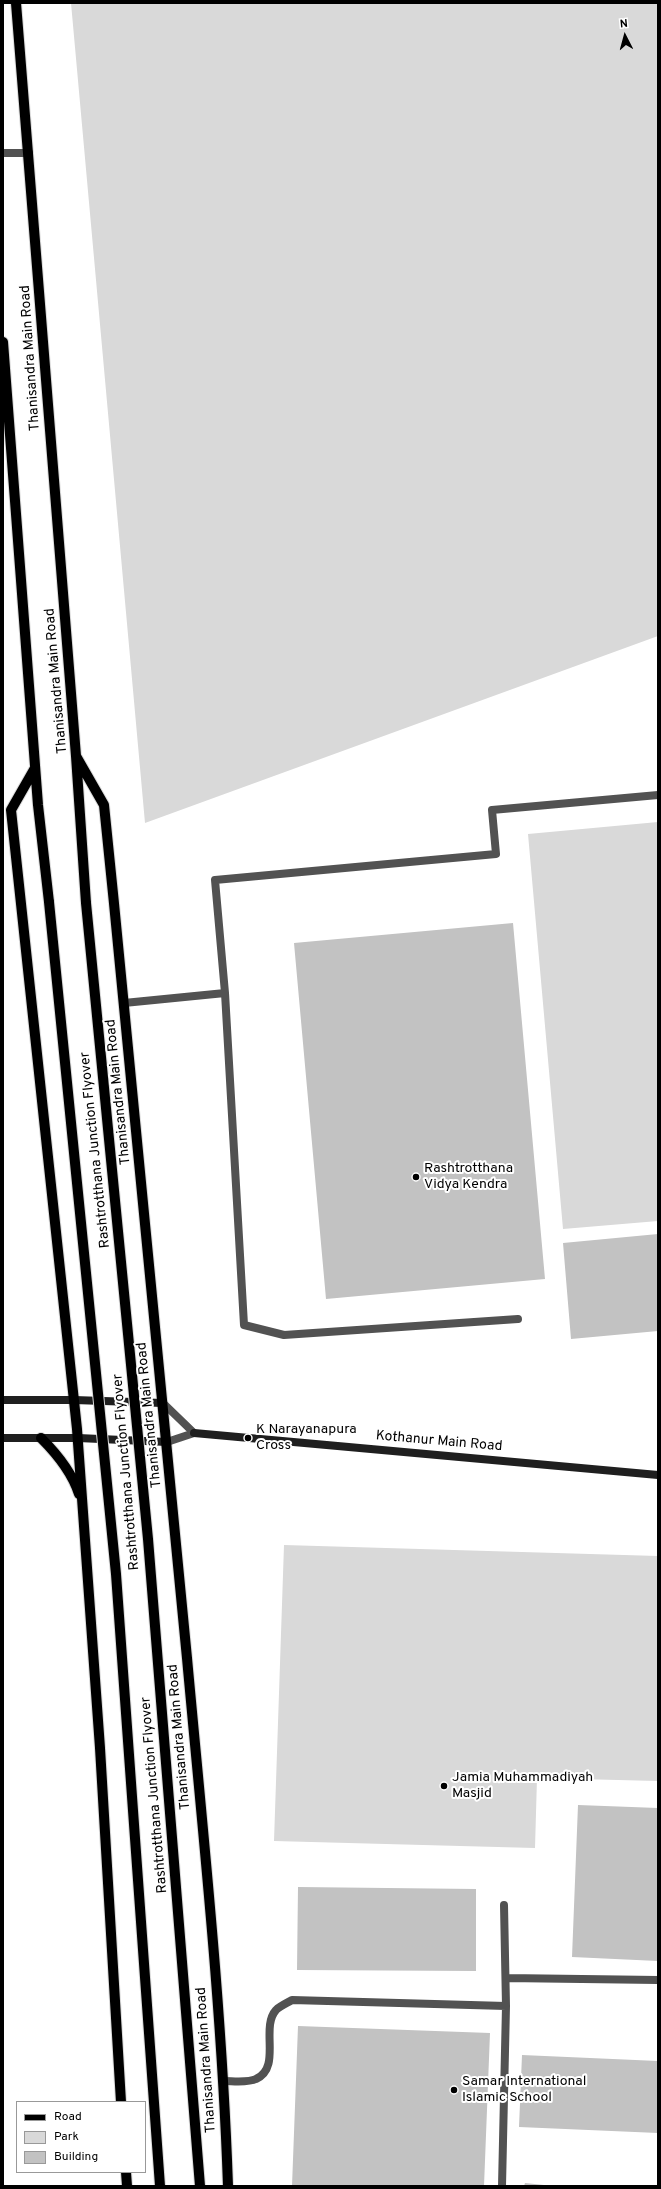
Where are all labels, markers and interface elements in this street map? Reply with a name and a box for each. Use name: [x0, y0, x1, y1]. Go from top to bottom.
north arrow: [605, 16, 645, 56]
text: N: [619, 17, 628, 31]
street label: Thanisandra Main Road: [18, 284, 44, 432]
street label: Thanisandra Main Road: [42, 607, 72, 755]
street label: Thanisandra Main Road: [103, 1018, 135, 1166]
street label: Rashtrotthana Junction Flyover: [77, 1051, 115, 1249]
place label: Rashtrotthana Vidya Kendra: [424, 1161, 513, 1194]
marker: Rashtrotthana Vidya Kendra: [411, 1172, 421, 1182]
street label: Thanisandra Main Road: [134, 1341, 166, 1489]
street label: Rashtrotthana Junction Flyover: [110, 1373, 144, 1571]
place label: K Narayanapura Cross: [256, 1422, 357, 1454]
street label: Kothanur Main Road: [375, 1428, 503, 1456]
marker: K Narayanapura Cross: [243, 1433, 253, 1443]
street label: Thanisandra Main Road: [165, 1663, 195, 1811]
street label: Rashtrotthana Junction Flyover: [138, 1696, 172, 1894]
place label: Jamia Muhammadiyah Masjid: [452, 1770, 593, 1802]
marker: Jamia Muhammadiyah Masjid: [439, 1781, 449, 1791]
street label: Thanisandra Main Road: [194, 1986, 220, 2134]
place label: Samar International Islamic School: [462, 2074, 586, 2106]
marker: Samar International Islamic School: [449, 2085, 459, 2095]
legend: [16, 2101, 146, 2173]
text: Road: [54, 2109, 82, 2125]
text: Park: [54, 2129, 79, 2145]
text: Building: [54, 2149, 98, 2165]

